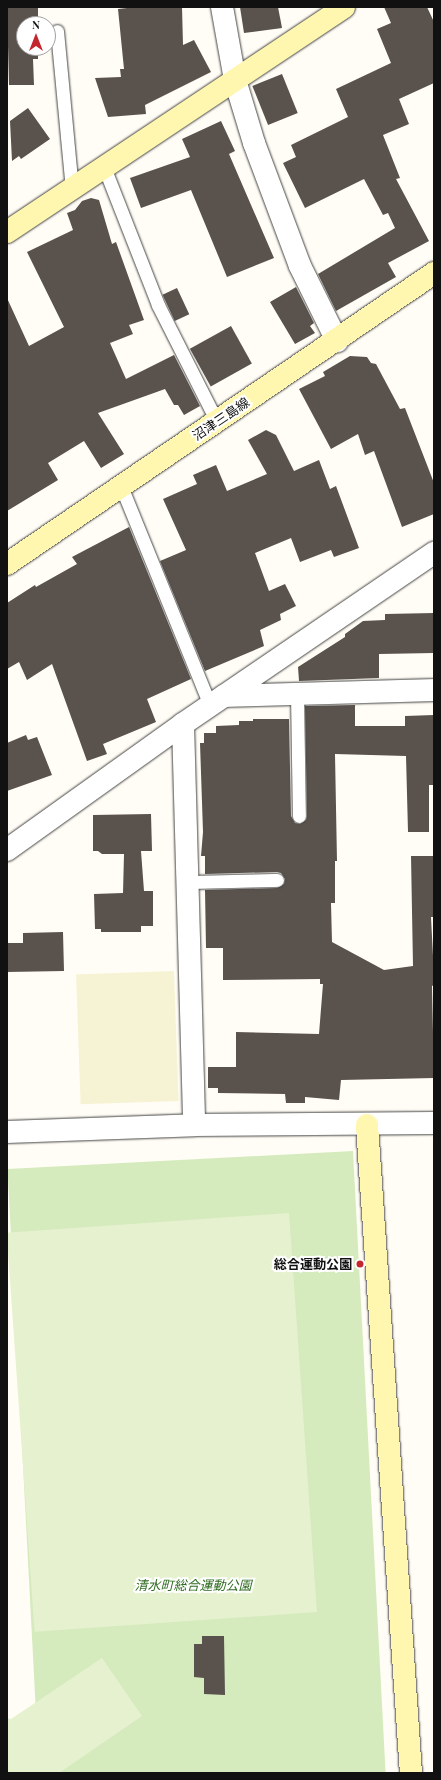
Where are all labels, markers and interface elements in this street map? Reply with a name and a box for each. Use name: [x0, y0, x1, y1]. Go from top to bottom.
north arrow: [16, 16, 56, 56]
text: N: [32, 17, 40, 32]
street label: 沼津三島線: [190, 394, 252, 444]
place label: 総合運動公園: [274, 1256, 352, 1272]
marker: 総合運動公園: [355, 1259, 365, 1269]
park label: 清水町総合運動公園: [135, 1577, 251, 1593]

